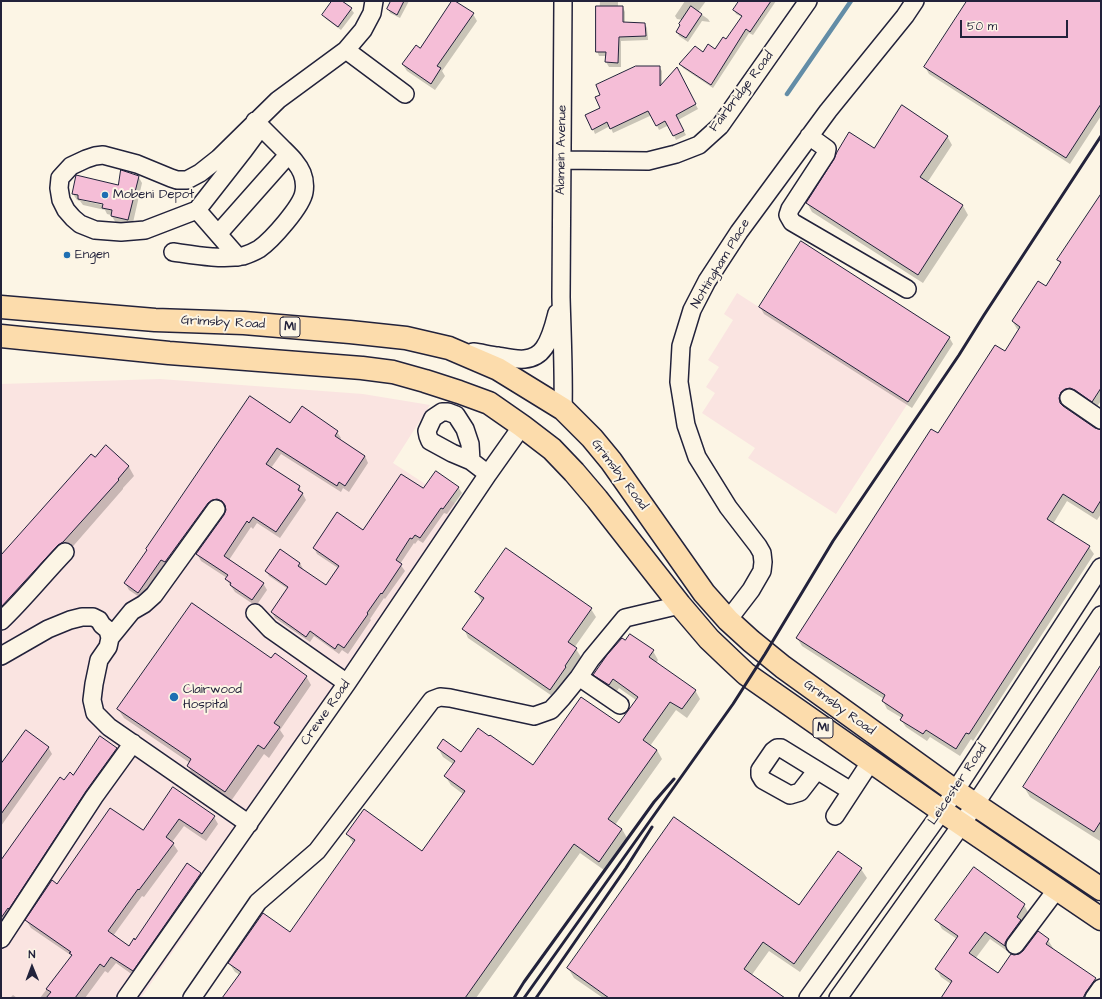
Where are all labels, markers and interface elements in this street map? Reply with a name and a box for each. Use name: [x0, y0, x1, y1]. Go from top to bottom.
scale bar: [962, 12, 1070, 38]
text: 50 m: [967, 18, 997, 35]
street label: Fairbridge Road: [707, 49, 777, 135]
street label: Alamein Avenue: [553, 105, 571, 195]
place label: Mobeni Depot: [113, 187, 194, 203]
marker: Mobeni Depot: [100, 190, 110, 200]
street label: Nottingham Place: [688, 216, 754, 312]
place label: Engen: [75, 247, 109, 263]
marker: Engen: [62, 250, 72, 260]
street label: Grimsby Road: [181, 313, 265, 333]
road number: M1: [280, 317, 300, 337]
street label: Grimsby Road: [587, 437, 651, 513]
street label: Crewe Road: [298, 677, 354, 749]
street label: Grimsby Road: [800, 677, 878, 739]
place label: Clairwood Hospital: [183, 682, 242, 713]
marker: Clairwood Hospital: [168, 691, 180, 703]
road number: M1: [813, 718, 833, 738]
street label: Leicester Road: [925, 742, 991, 828]
north arrow: [12, 947, 52, 987]
text: N: [28, 947, 35, 962]

